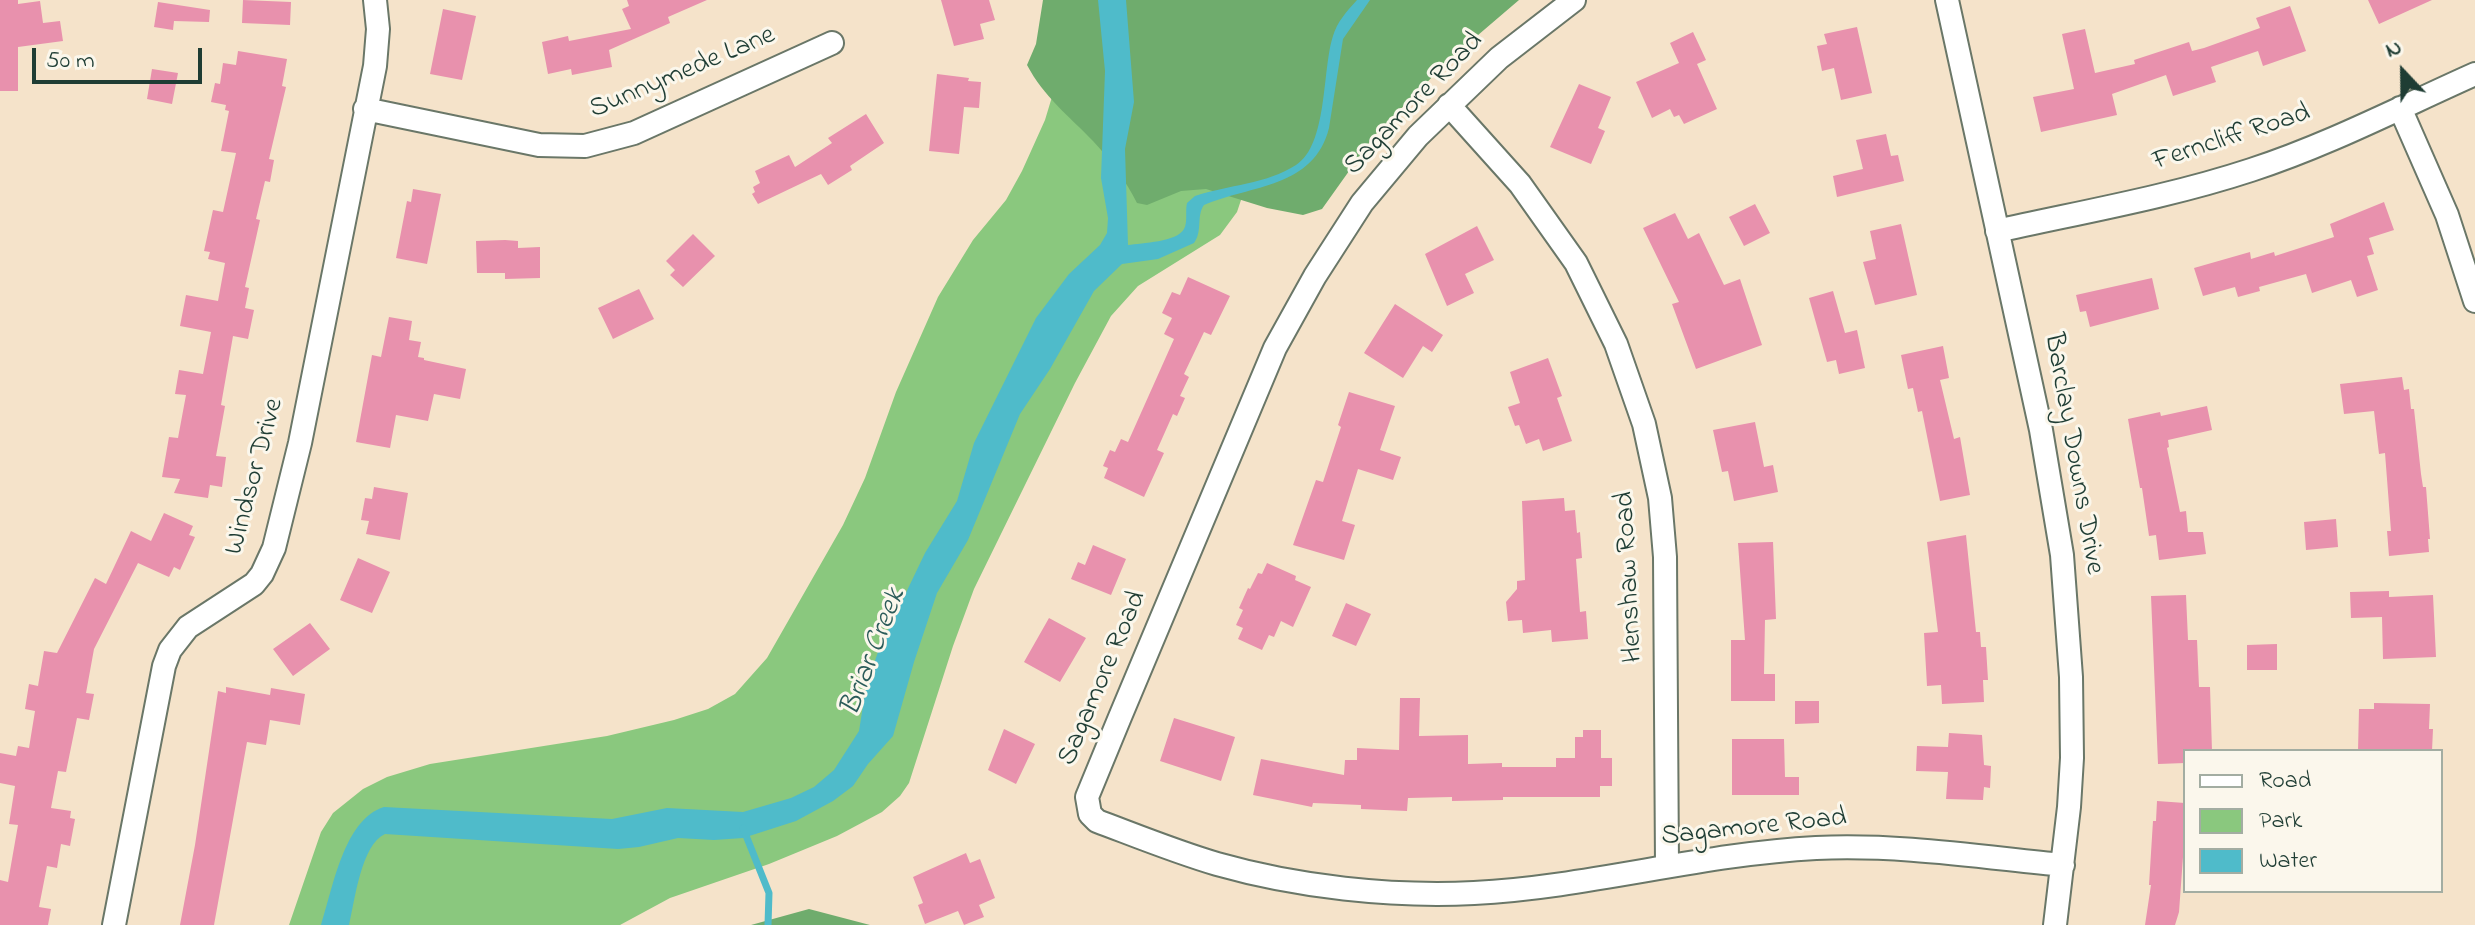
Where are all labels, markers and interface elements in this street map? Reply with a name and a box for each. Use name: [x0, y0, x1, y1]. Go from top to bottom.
street label: Sunnymede Lane: [585, 20, 781, 128]
street label: Sagamore Road: [1338, 26, 1492, 184]
scale bar: [36, 32, 206, 82]
north arrow: [2363, 32, 2443, 112]
text: N: [2381, 32, 2407, 67]
text: 50 m: [46, 44, 95, 79]
street label: Ferncliff Road: [2149, 98, 2315, 180]
street label: Barclay Downs Drive: [2034, 331, 2110, 577]
street label: Windsor Drive: [219, 395, 293, 559]
street label: Henshaw Road: [1610, 490, 1652, 664]
water label: Briar Creek: [834, 584, 916, 722]
street label: Sagamore Road: [1052, 587, 1156, 771]
legend: [2183, 749, 2443, 893]
text: Road: [2259, 764, 2311, 799]
street label: Sagamore Road: [1660, 803, 1848, 855]
text: Park: [2259, 804, 2302, 839]
text: Water: [2259, 844, 2317, 879]

